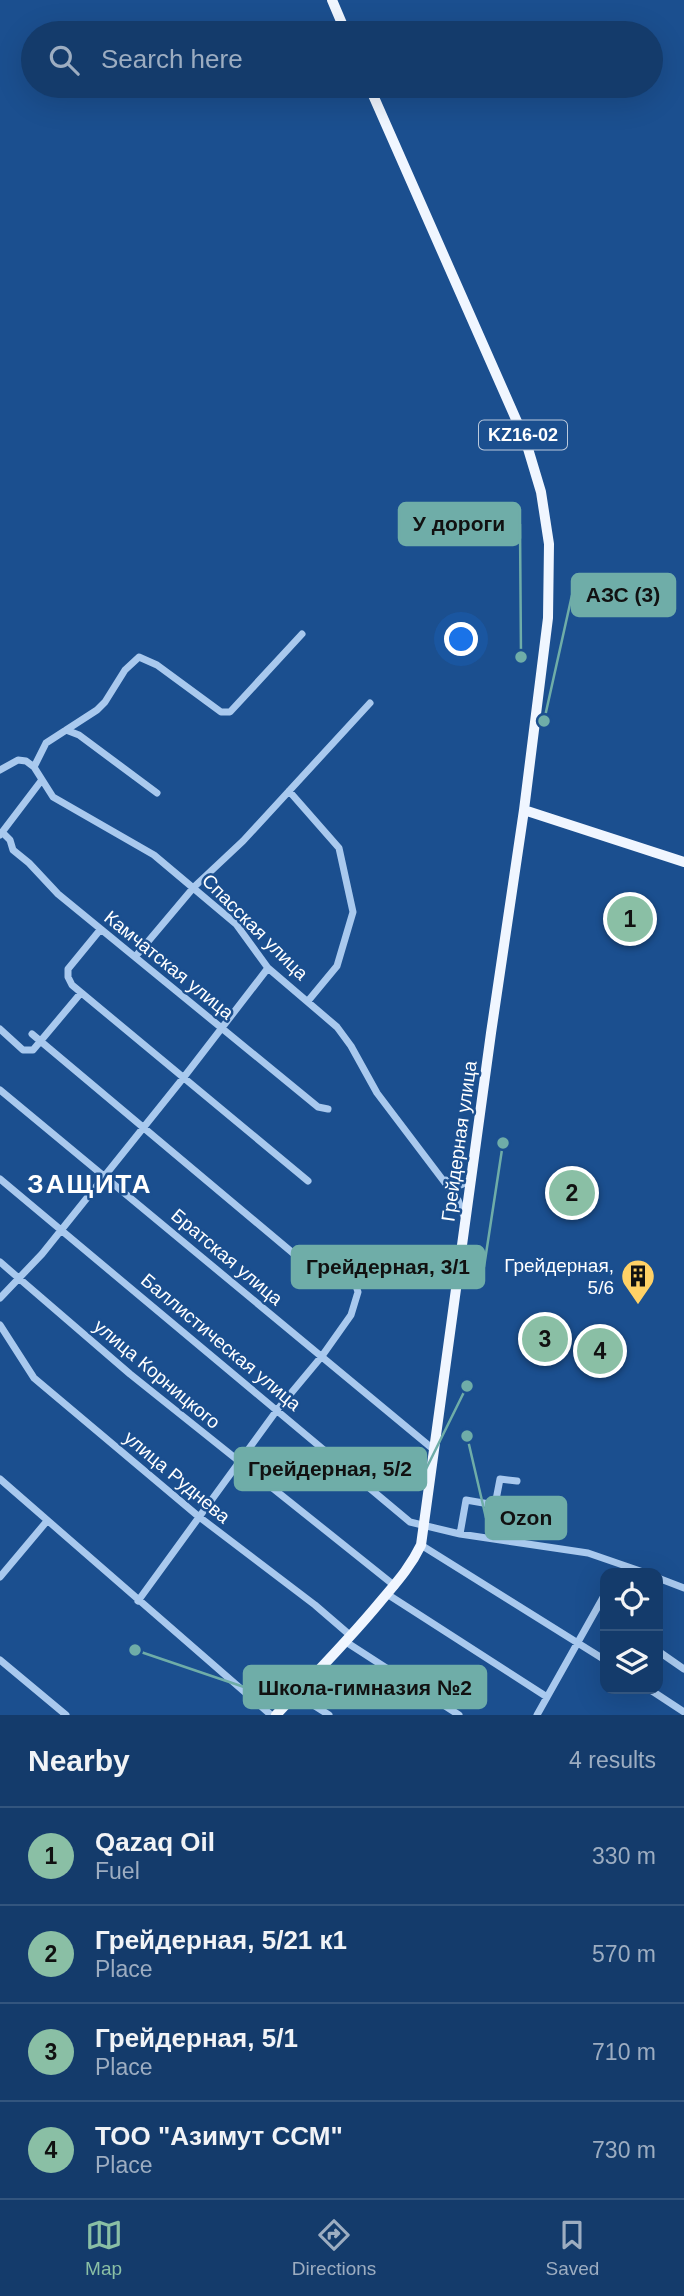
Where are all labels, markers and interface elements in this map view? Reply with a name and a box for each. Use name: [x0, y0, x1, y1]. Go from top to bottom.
search box: [21, 21, 663, 98]
icon: search: [45, 41, 83, 79]
text: Search here: [101, 44, 243, 74]
road number: KZ16-02: [479, 421, 567, 450]
callout: У дороги: [399, 503, 520, 545]
text: У дороги: [413, 512, 505, 535]
callout: АЗС (3): [572, 574, 675, 616]
text: АЗС (3): [586, 583, 660, 606]
your location: [444, 622, 478, 656]
street label: Спасская улица: [198, 870, 312, 984]
pin: 1: [607, 893, 653, 945]
street label: Камчатская улица: [100, 907, 238, 1024]
street label: Грейдерная улица: [437, 1059, 481, 1223]
pin: 2: [549, 1167, 595, 1219]
district label: ЗАЩИТА: [27, 1169, 153, 1199]
street label: Братская улица: [167, 1205, 287, 1310]
callout: Грейдерная, 3/1: [292, 1246, 484, 1288]
text: Грейдерная, 3/1: [306, 1255, 470, 1278]
place label: Грейдерная, 5/6: [504, 1255, 614, 1298]
building icon: Грейдерная, 5/6: [619, 1257, 657, 1306]
street label: Баллистическая улица: [137, 1269, 305, 1415]
pin: 3: [522, 1313, 568, 1365]
street label: улица Корницкого: [90, 1315, 224, 1433]
pin: 4: [577, 1325, 623, 1377]
street label: улица Руднева: [120, 1427, 235, 1528]
callout: Грейдерная, 5/2: [235, 1448, 426, 1490]
text: Грейдерная, 5/2: [248, 1457, 412, 1480]
callout: Ozon: [486, 1497, 566, 1539]
text: Ozon: [500, 1506, 552, 1529]
map controls: [600, 1568, 663, 1694]
button: locate: [600, 1568, 663, 1631]
button: layers: [600, 1631, 663, 1694]
callout: Школа-гимназия №2: [244, 1666, 486, 1708]
text: Школа-гимназия №2: [258, 1676, 472, 1699]
text: Nearby: [28, 1744, 130, 1777]
text: 4 results: [569, 1747, 656, 1773]
text: Qazaq Oil: [95, 1827, 215, 1857]
text: 1: [45, 1843, 57, 1869]
text: 330 m: [592, 1843, 656, 1869]
text: Fuel: [95, 1858, 140, 1884]
text: Грейдерная, 5/21 к1: [95, 1925, 347, 1955]
text: 2: [45, 1941, 57, 1967]
text: 570 m: [592, 1941, 656, 1967]
text: Place: [95, 1956, 153, 1982]
text: Грейдерная, 5/1: [95, 2023, 298, 2053]
text: 3: [45, 2039, 57, 2065]
text: 710 m: [592, 2039, 656, 2065]
text: Place: [95, 2054, 153, 2080]
text: ТОО "Азимут ССМ": [95, 2121, 343, 2151]
text: 4: [45, 2137, 57, 2163]
text: 730 m: [592, 2137, 656, 2163]
text: Place: [95, 2152, 153, 2178]
tab: Map: [85, 2216, 123, 2280]
tab: Directions: [292, 2216, 376, 2280]
tab: Saved: [545, 2216, 599, 2280]

